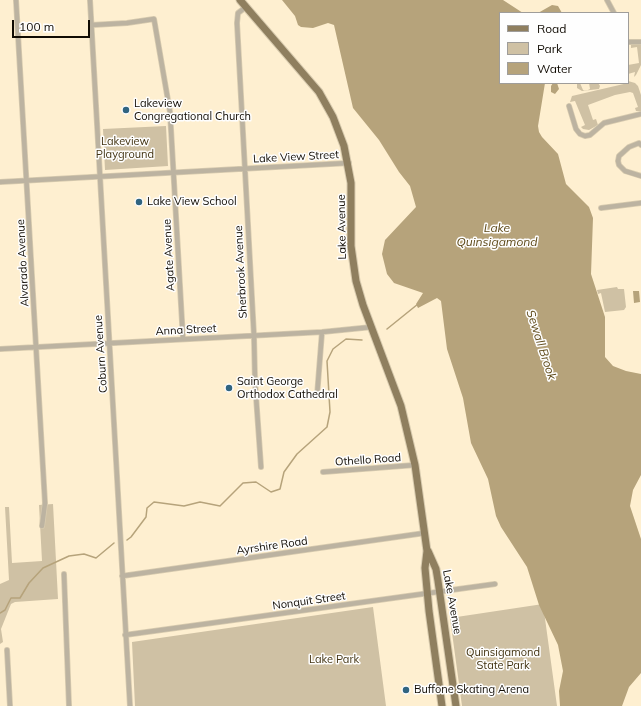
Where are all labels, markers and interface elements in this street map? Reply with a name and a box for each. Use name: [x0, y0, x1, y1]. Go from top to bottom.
scale bar: [14, 12, 92, 38]
legend: [499, 12, 629, 84]
text: 100 m: [19, 19, 54, 34]
text: Road: [537, 21, 566, 36]
text: Park: [537, 41, 562, 56]
text: Water: [537, 61, 572, 76]
place label: Lakeview Congregational Church: [134, 97, 251, 123]
marker: Lakeview Congregational Church: [121, 105, 131, 115]
park label: Lakeview Playground: [96, 135, 154, 161]
street label: Lake View Street: [253, 148, 339, 166]
street label: Lake Avenue: [335, 194, 349, 260]
place label: Lake View School: [147, 195, 237, 209]
marker: Lake View School: [134, 197, 144, 207]
street label: Alvarado Avenue: [14, 219, 32, 307]
street label: Agate Avenue: [161, 219, 177, 291]
water label: Lake Quinsigamond: [457, 221, 537, 249]
street label: Sherbrook Avenue: [232, 225, 250, 319]
water label: Sewall Brook: [523, 308, 559, 382]
street label: Coburn Avenue: [92, 315, 110, 393]
street label: Anna Street: [155, 322, 217, 338]
place label: Saint George Orthodox Cathedral: [237, 375, 338, 401]
marker: Saint George Orthodox Cathedral: [224, 383, 234, 393]
street label: Othello Road: [335, 451, 401, 469]
street label: Ayrshire Road: [236, 534, 308, 558]
street label: Lake Avenue: [440, 569, 464, 635]
street label: Nonquit Street: [272, 589, 346, 613]
park label: Quinsigamond State Park: [466, 646, 540, 672]
park label: Lake Park: [309, 653, 359, 667]
place label: Buffone Skating Arena: [414, 683, 529, 697]
marker: Buffone Skating Arena: [401, 685, 411, 695]

